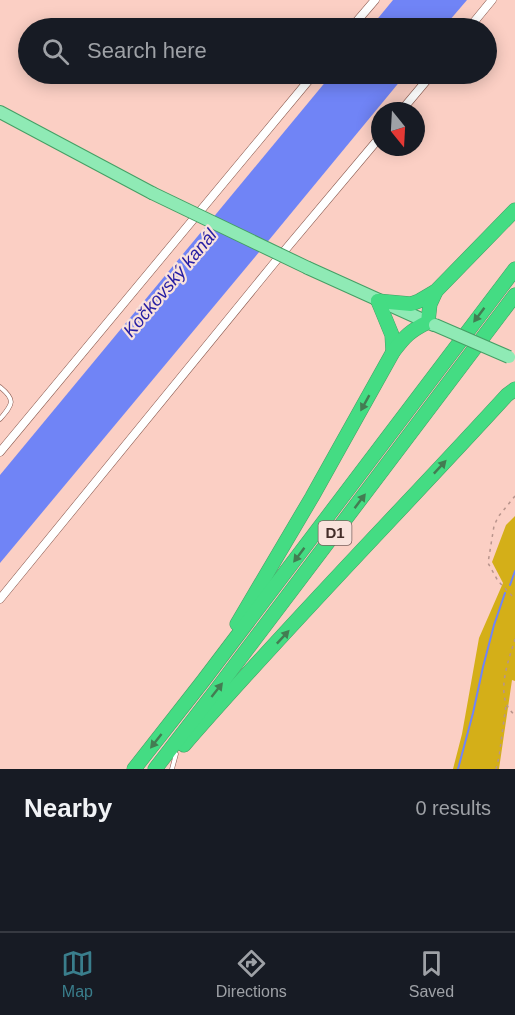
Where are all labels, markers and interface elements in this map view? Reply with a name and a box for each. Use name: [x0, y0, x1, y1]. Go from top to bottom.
search box: [18, 18, 497, 84]
icon: search: [39, 35, 72, 68]
text: Search here: [87, 38, 207, 63]
north arrow: [371, 102, 425, 156]
water label: Kočkovský kanál: [119, 224, 221, 341]
one-way arrow: [474, 308, 486, 323]
one-way arrow: [360, 395, 370, 412]
one-way arrow: [433, 460, 446, 475]
one-way arrow: [353, 493, 365, 508]
road number: D1: [318, 521, 352, 545]
one-way arrow: [293, 547, 305, 562]
one-way arrow: [275, 630, 289, 644]
one-way arrow: [210, 682, 222, 697]
one-way arrow: [150, 734, 162, 749]
text: Nearby: [24, 793, 112, 823]
text: 0 results: [415, 797, 491, 819]
tab: Map: [61, 947, 94, 1001]
tab: Directions: [216, 947, 287, 1001]
tab: Saved: [409, 947, 454, 1001]

